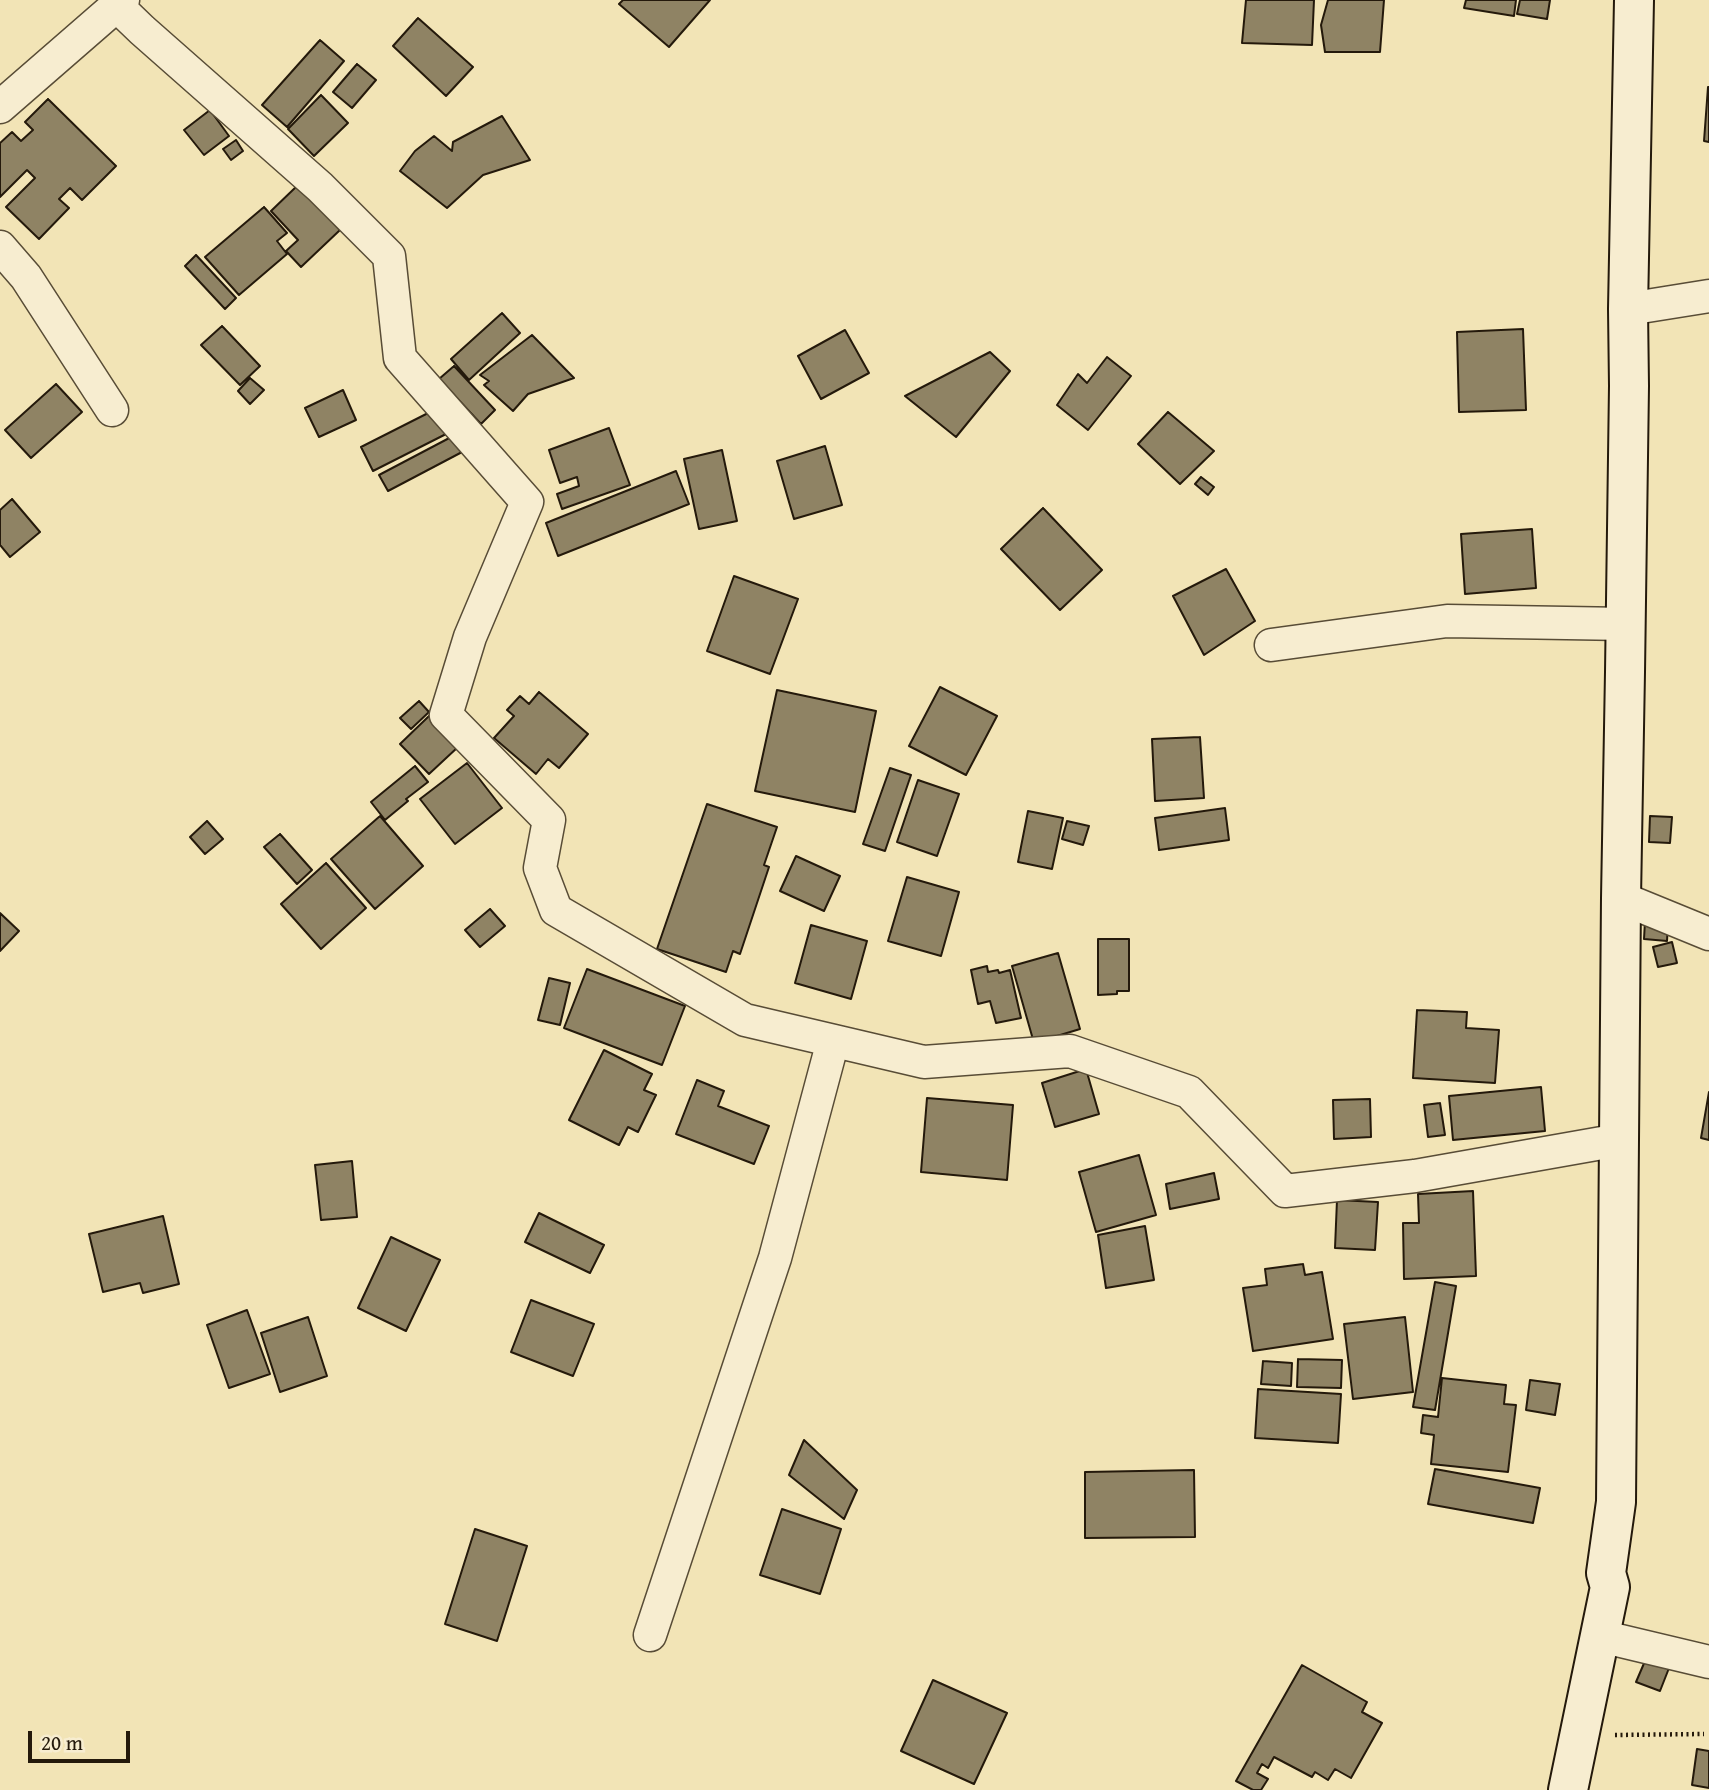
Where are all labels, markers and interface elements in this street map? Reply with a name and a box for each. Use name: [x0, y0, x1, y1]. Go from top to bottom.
scale bar: [32, 1716, 133, 1760]
text: 20 m: [41, 1727, 83, 1758]

